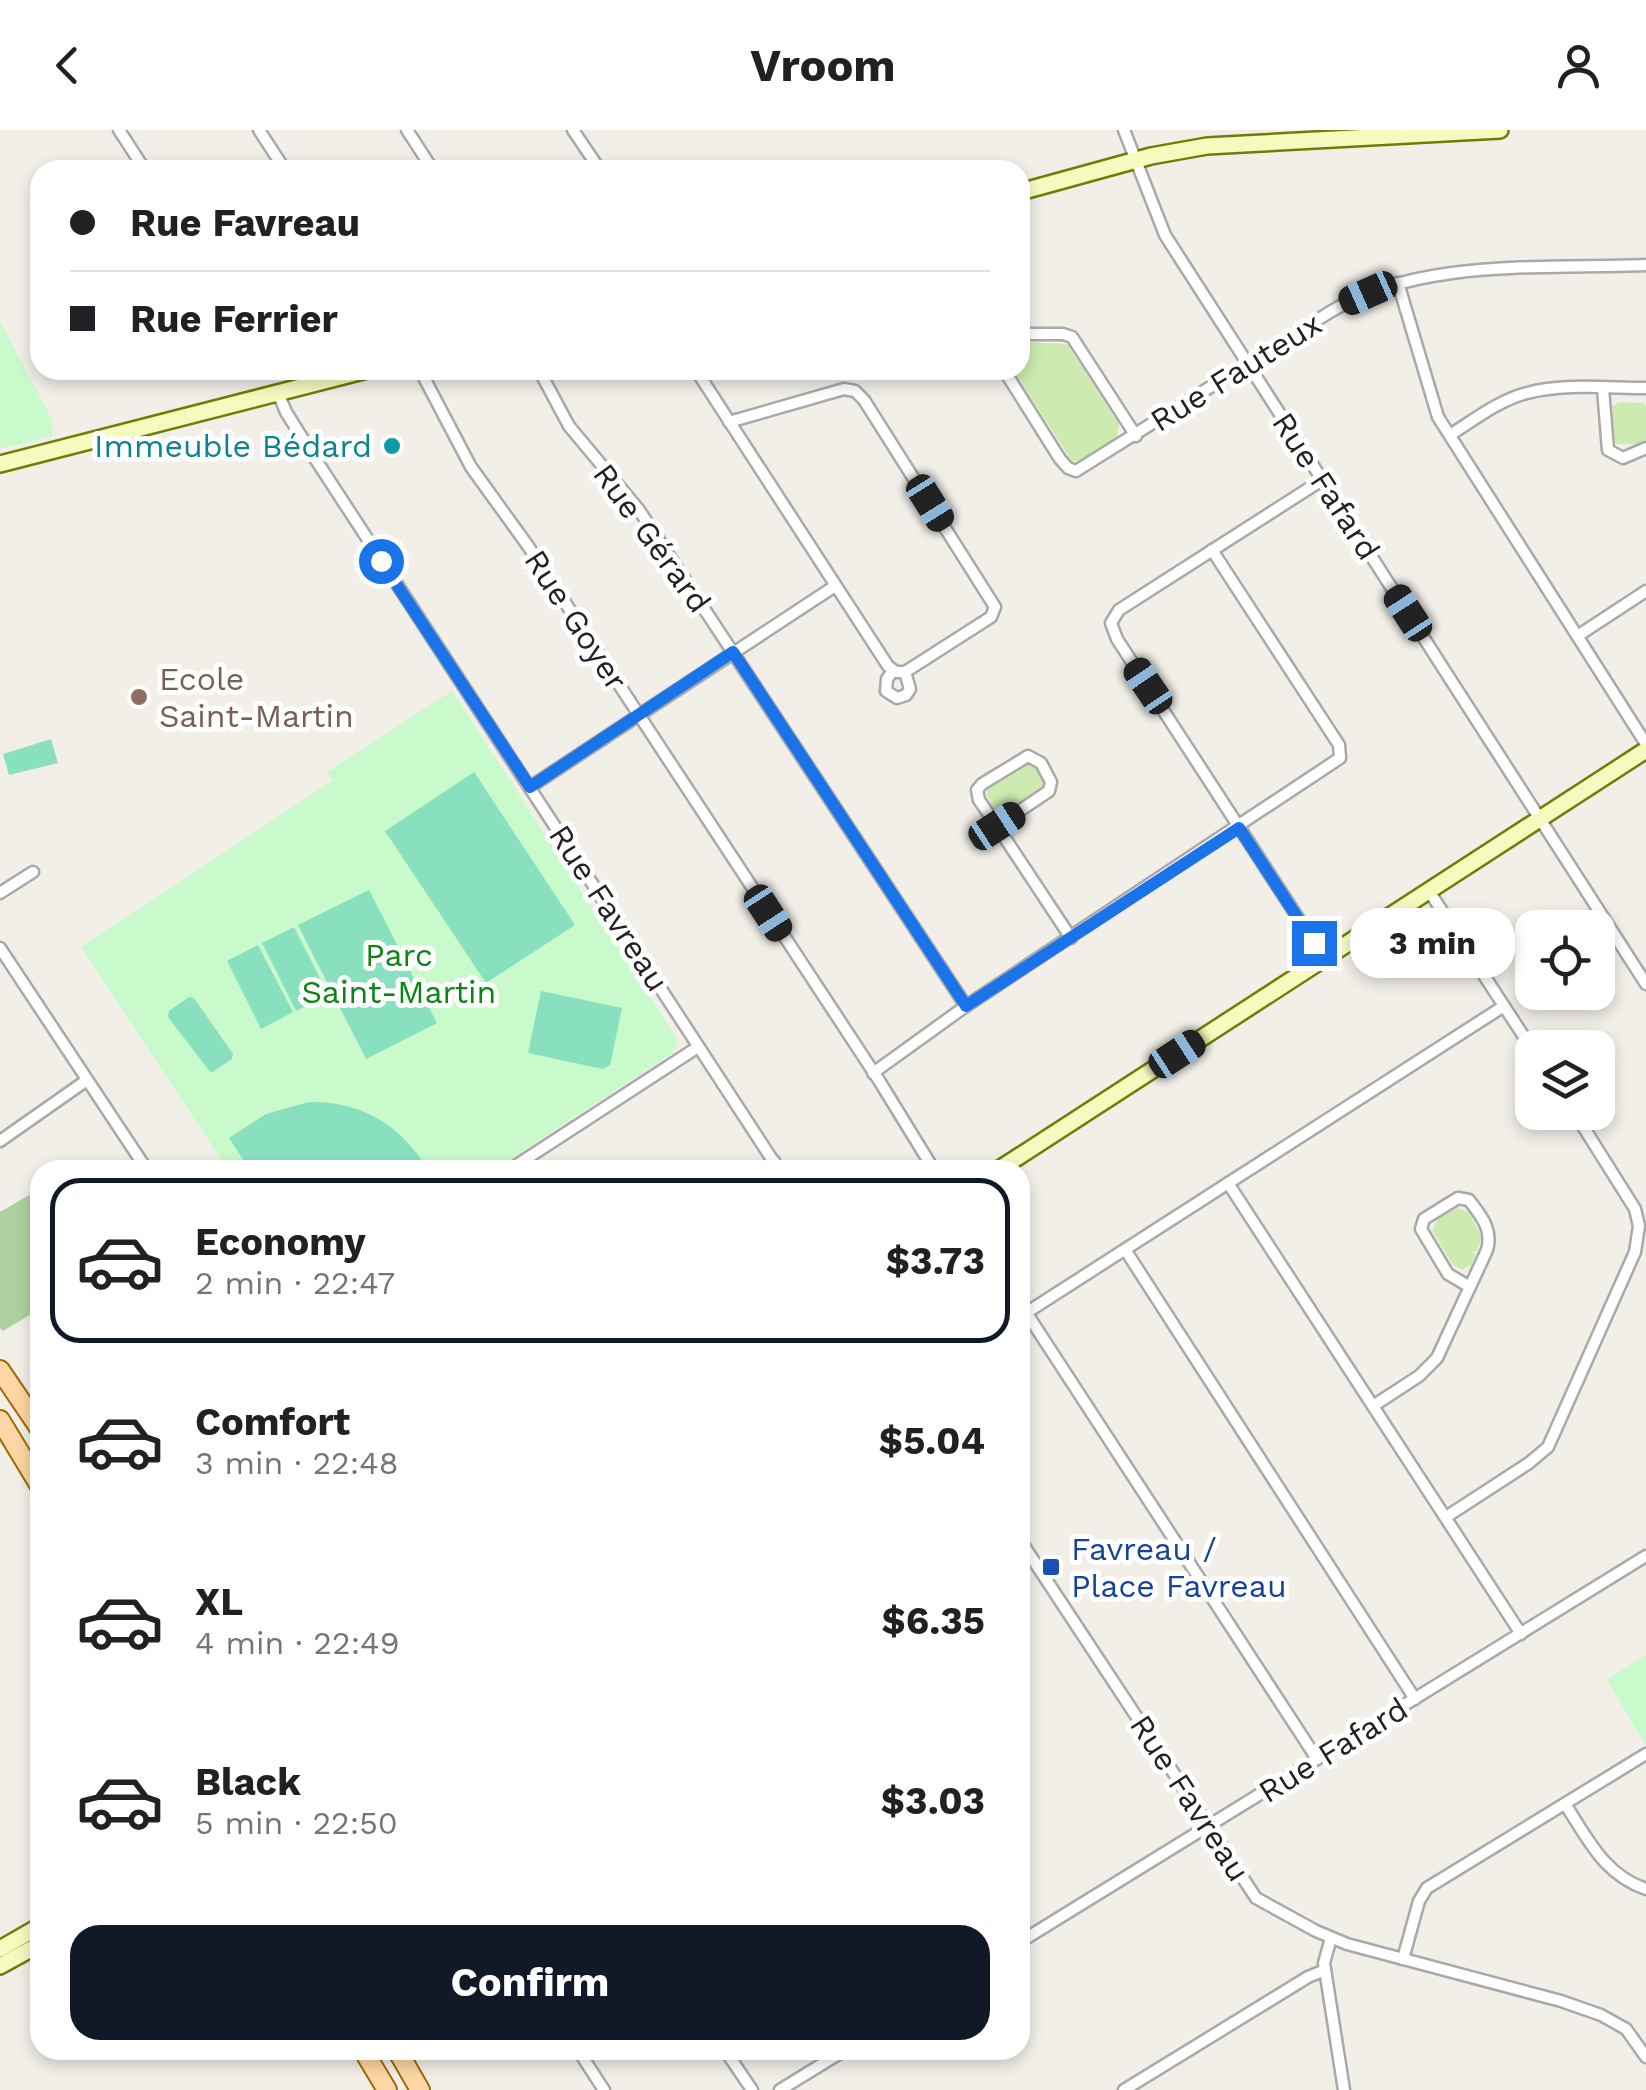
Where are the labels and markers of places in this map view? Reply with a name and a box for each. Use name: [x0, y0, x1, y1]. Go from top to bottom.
place label: Immeuble Bédard: [94, 427, 372, 465]
marker: Immeuble Bédard: [381, 435, 403, 457]
place label: Ecole Saint-Martin: [159, 660, 354, 735]
marker: Ecole Saint-Martin: [128, 686, 150, 708]
place label: Favreau / Place Favreau: [1071, 1530, 1287, 1605]
marker: Favreau / Place Favreau: [1040, 1556, 1062, 1578]

